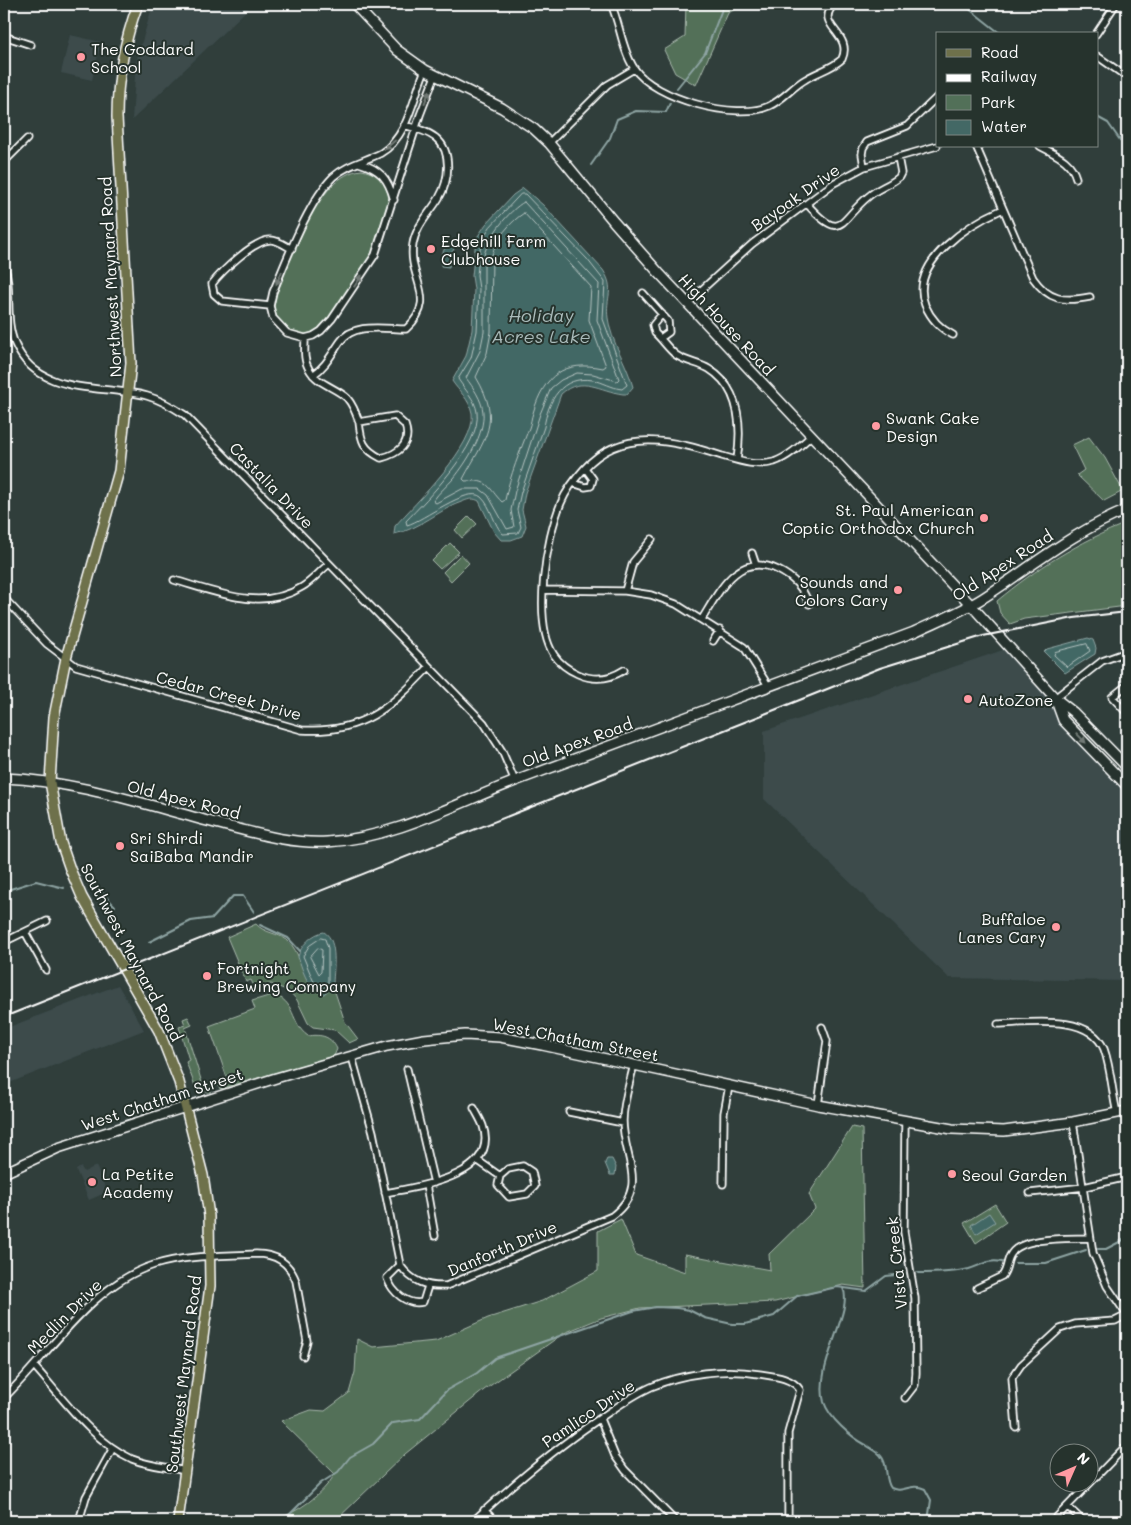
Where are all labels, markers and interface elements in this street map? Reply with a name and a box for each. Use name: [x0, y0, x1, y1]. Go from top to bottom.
legend: [936, 32, 1098, 148]
place label: The Goddard School: [91, 38, 194, 77]
text: Road: [981, 42, 1018, 62]
marker: The Goddard School: [75, 51, 87, 63]
text: Railway: [981, 66, 1037, 86]
one-way arrow: [423, 89, 431, 104]
text: Park: [981, 92, 1015, 112]
text: Water: [981, 116, 1027, 136]
one-way arrow: [383, 140, 396, 151]
street label: Bayoak Drive: [747, 159, 843, 235]
street label: Northwest Maynard Road: [94, 176, 126, 378]
place label: Edgehill Farm Clubhouse: [441, 230, 546, 269]
marker: Edgehill Farm Clubhouse: [425, 243, 437, 255]
street label: High House Road: [674, 269, 780, 379]
one-way arrow: [275, 271, 283, 285]
one-way arrow: [354, 274, 363, 288]
water label: Holiday Acres Lake: [491, 303, 591, 348]
place label: Swank Cake Design: [886, 407, 980, 446]
marker: Swank Cake Design: [870, 420, 882, 432]
street label: Castalia Drive: [225, 437, 319, 533]
place label: St. Paul American Coptic Orthodox Church: [782, 499, 974, 538]
marker: St. Paul American Coptic Orthodox Church: [978, 512, 990, 524]
street label: Old Apex Road: [948, 525, 1056, 605]
place label: Sounds and Colors Cary: [795, 571, 888, 610]
marker: Sounds and Colors Cary: [892, 584, 904, 596]
street label: Cedar Creek Drive: [154, 665, 304, 725]
place label: AutoZone: [978, 689, 1053, 710]
marker: AutoZone: [962, 693, 974, 705]
street label: Old Apex Road: [519, 712, 635, 772]
one-way arrow: [1075, 732, 1087, 744]
street label: Old Apex Road: [125, 775, 243, 823]
place label: Sri Shirdi SaiBaba Mandir: [130, 827, 254, 866]
marker: Sri Shirdi SaiBaba Mandir: [114, 840, 126, 852]
street label: Southwest Maynard Road: [76, 859, 188, 1045]
place label: Buffaloe Lanes Cary: [958, 908, 1046, 947]
marker: Buffaloe Lanes Cary: [1050, 921, 1062, 933]
place label: Fortnight Brewing Company: [217, 957, 356, 996]
marker: Fortnight Brewing Company: [201, 970, 213, 982]
street label: West Chatham Street: [491, 1013, 661, 1065]
street label: West Chatham Street: [78, 1063, 246, 1135]
place label: La Petite Academy: [102, 1163, 174, 1202]
place label: Seoul Garden: [962, 1164, 1067, 1185]
marker: Seoul Garden: [946, 1168, 958, 1180]
marker: La Petite Academy: [86, 1176, 98, 1188]
street label: Danforth Drive: [444, 1215, 560, 1281]
street label: Vista Creek: [881, 1216, 911, 1310]
street label: Medlin Drive: [22, 1274, 106, 1358]
street label: Southwest Maynard Road: [160, 1274, 206, 1474]
street label: Pamlico Drive: [537, 1374, 639, 1452]
north arrow: [1048, 1442, 1098, 1492]
text: N: [1073, 1448, 1094, 1469]

